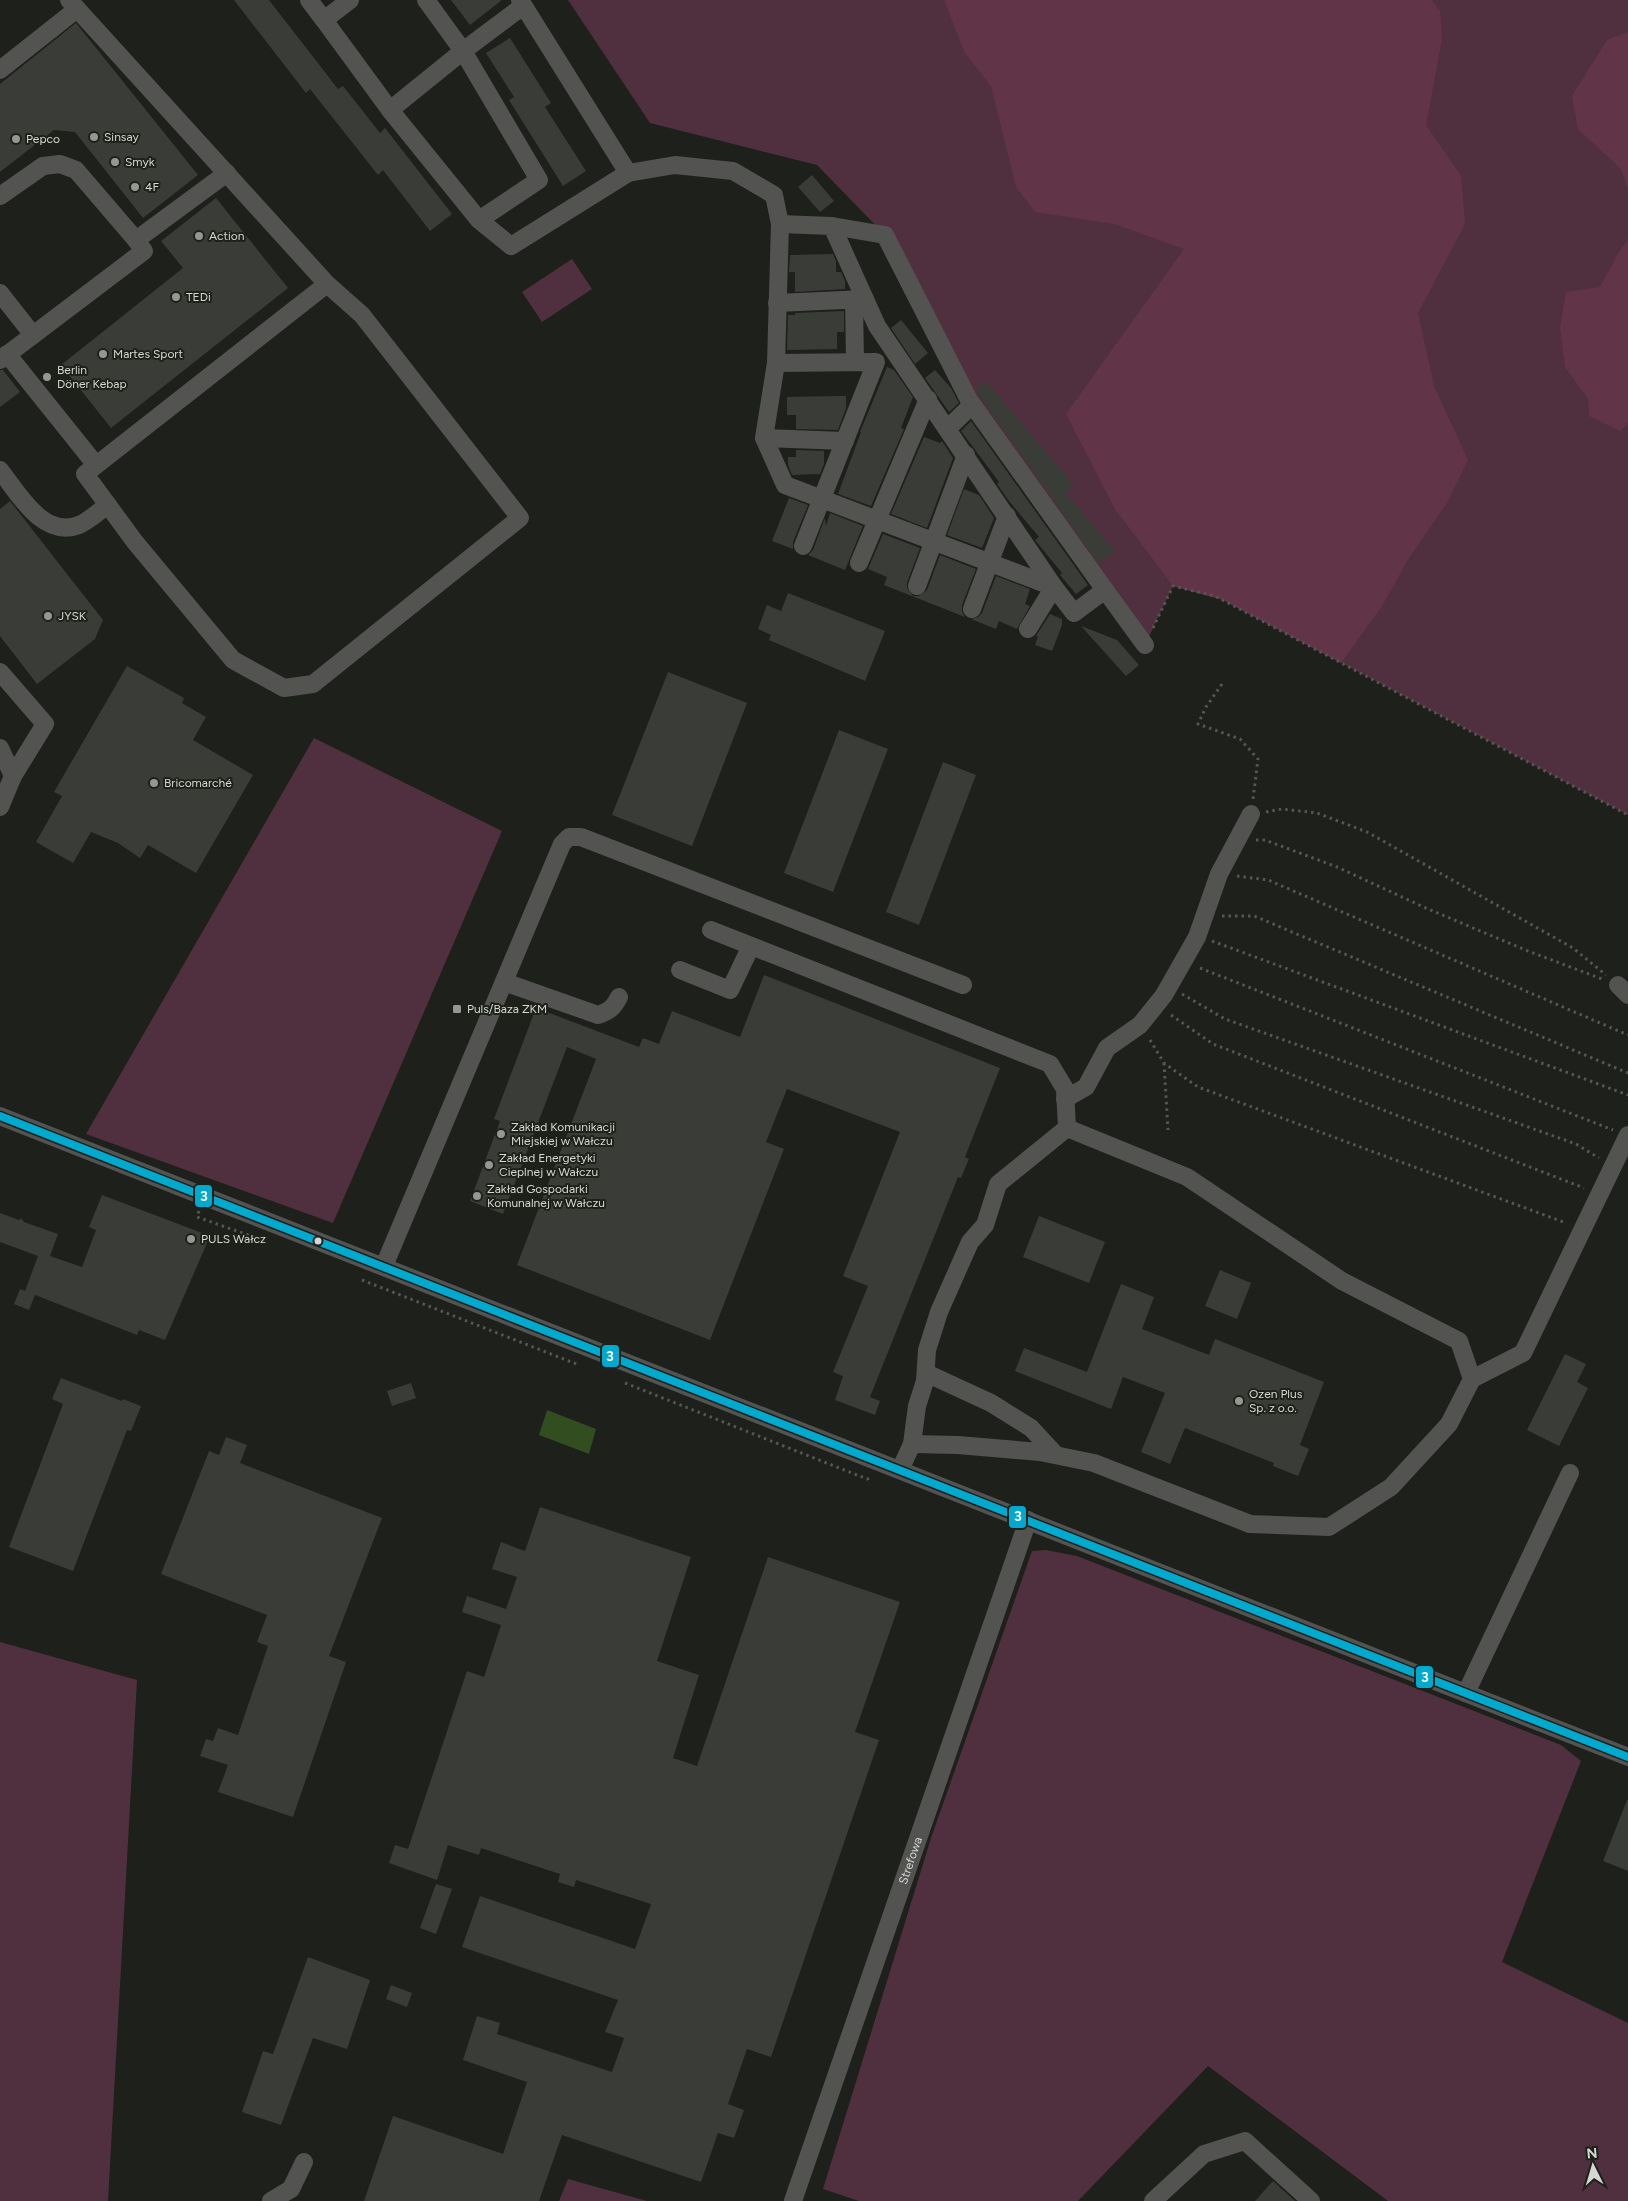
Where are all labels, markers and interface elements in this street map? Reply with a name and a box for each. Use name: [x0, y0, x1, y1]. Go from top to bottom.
place label: Sinsay: [104, 130, 139, 144]
marker: Sinsay: [88, 131, 100, 143]
place label: Pepco: [26, 132, 60, 146]
marker: Pepco: [10, 133, 22, 145]
place label: Smyk: [125, 155, 155, 169]
marker: Smyk: [109, 156, 121, 168]
place label: 4F: [145, 180, 159, 194]
marker: 4F: [129, 181, 141, 193]
place label: Action: [209, 229, 245, 243]
marker: Action: [193, 230, 205, 242]
place label: TEDi: [186, 290, 211, 304]
marker: TEDi: [170, 291, 182, 303]
place label: Martes Sport: [113, 347, 183, 361]
marker: Martes Sport: [97, 348, 109, 360]
place label: Berlin Döner Kebap: [57, 363, 127, 391]
marker: Berlin Döner Kebap: [41, 371, 53, 383]
place label: JYSK: [58, 609, 87, 623]
marker: JYSK: [42, 610, 54, 622]
place label: Bricomarché: [164, 776, 232, 790]
marker: Bricomarché: [148, 777, 160, 789]
place label: Puls/Baza ZKM: [467, 1002, 547, 1016]
marker: Puls/Baza ZKM: [451, 1003, 463, 1015]
place label: Zakład Komunikacji Miejskiej w Wałczu: [511, 1120, 615, 1148]
marker: Zakład Komunikacji Miejskiej w Wałczu: [495, 1128, 507, 1140]
place label: Zakład Energetyki Cieplnej w Wałczu: [499, 1151, 598, 1179]
marker: Zakład Energetyki Cieplnej w Wałczu: [483, 1159, 495, 1171]
place label: Zakład Gospodarki Komunalnej w Wałczu: [487, 1182, 605, 1210]
line badge: 3: [194, 1184, 213, 1208]
text: 3: [200, 1188, 208, 1205]
marker: Zakład Gospodarki Komunalnej w Wałczu: [471, 1190, 483, 1202]
place label: PULS Wałcz: [201, 1232, 266, 1246]
marker: PULS Wałcz: [185, 1233, 197, 1245]
unlabelled marker: [313, 1236, 323, 1246]
line badge: 3: [601, 1344, 620, 1368]
text: 3: [606, 1348, 614, 1365]
place label: Ozen Plus Sp. z o.o.: [1249, 1387, 1303, 1415]
marker: Ozen Plus Sp. z o.o.: [1233, 1395, 1245, 1407]
line badge: 3: [1008, 1505, 1027, 1529]
text: 3: [1014, 1508, 1022, 1525]
line badge: 3: [1415, 1665, 1434, 1689]
text: 3: [1421, 1669, 1429, 1686]
street label: Strefowa: [896, 1835, 925, 1886]
north arrow: [1568, 2141, 1618, 2191]
text: N: [1586, 2145, 1598, 2162]

